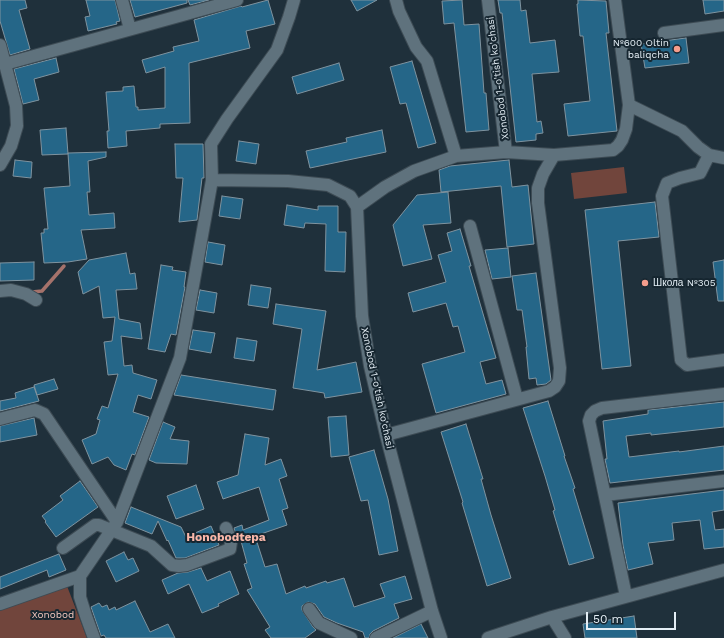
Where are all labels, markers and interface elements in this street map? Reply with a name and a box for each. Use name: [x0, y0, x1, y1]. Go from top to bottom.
street label: Xonobod 1-o'tish ko'chasi: [485, 16, 511, 140]
place label: №600 Oltin baliqcha: [613, 37, 669, 60]
marker: №600 Oltin baliqcha: [672, 44, 682, 54]
place label: Школа №305: [653, 277, 716, 289]
marker: Школа №305: [640, 278, 650, 288]
street label: Xonobod 1-o'tish ko'chasi: [358, 326, 396, 450]
district label: Honobodtepa: [186, 530, 266, 544]
scale bar: [588, 604, 678, 630]
park label: Xonobod: [32, 609, 74, 621]
text: 50 m: [593, 612, 623, 626]

